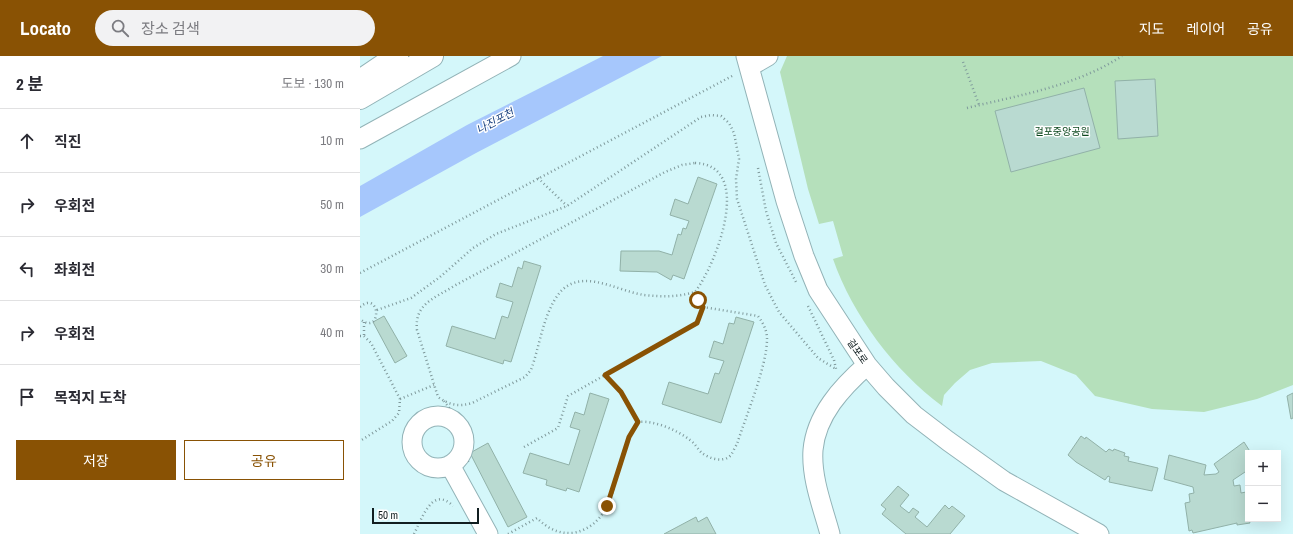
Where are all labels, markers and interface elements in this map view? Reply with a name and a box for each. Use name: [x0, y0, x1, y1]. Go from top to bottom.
search box: [95, 10, 375, 46]
text: Locato: [20, 15, 71, 41]
icon: search: [109, 17, 131, 39]
text: 장소 검색: [141, 18, 200, 39]
text: 지도: [1139, 20, 1165, 38]
text: 레이어: [1187, 20, 1225, 38]
text: 공유: [1247, 20, 1273, 38]
text: 2 분: [16, 72, 43, 95]
text: 도보 · 130 m: [282, 75, 344, 92]
water label: 나진포천: [474, 104, 518, 137]
park label: 걸포중앙공원: [1034, 125, 1090, 138]
icon: ahead: [16, 130, 38, 152]
text: 직진: [54, 131, 82, 152]
text: 10 m: [320, 132, 344, 149]
icon: right: [16, 194, 38, 216]
text: 우회전: [54, 195, 95, 216]
text: 50 m: [320, 196, 344, 213]
icon: left: [16, 258, 38, 280]
text: 좌회전: [54, 259, 95, 280]
text: 30 m: [320, 260, 344, 277]
route start: [689, 291, 707, 309]
icon: right: [16, 322, 38, 344]
text: 우회전: [54, 323, 95, 344]
text: 40 m: [320, 324, 344, 341]
street label: 걸포로: [844, 336, 871, 366]
icon: arrive: [16, 386, 38, 408]
text: 목적지 도착: [54, 387, 126, 408]
button: 저장: [16, 440, 176, 480]
button: 공유: [184, 440, 344, 480]
map controls: [1245, 450, 1281, 522]
button: +: [1245, 450, 1281, 486]
button: −: [1245, 486, 1281, 522]
route end: [598, 497, 616, 515]
scale bar: [372, 506, 479, 525]
text: 50 m: [378, 508, 398, 522]

